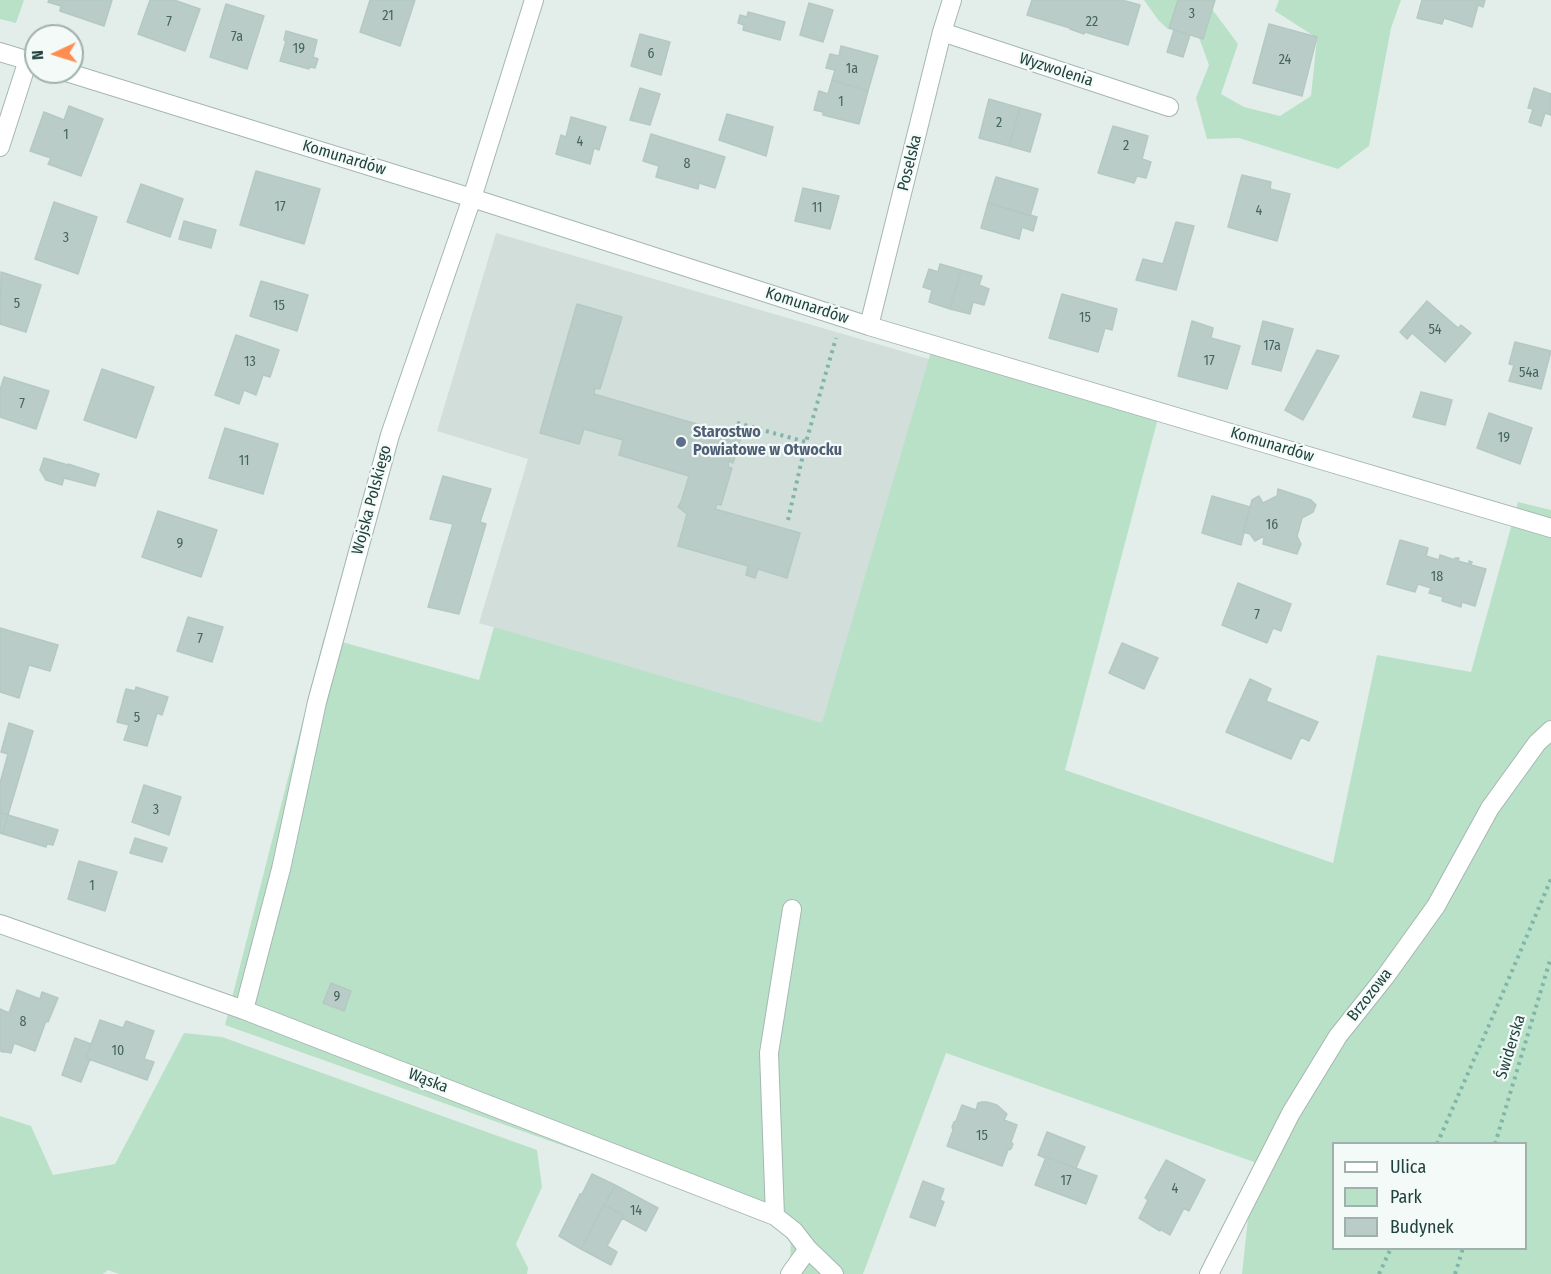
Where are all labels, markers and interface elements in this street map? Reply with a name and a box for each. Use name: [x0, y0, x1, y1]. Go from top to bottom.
house number: 3: [1189, 6, 1195, 22]
house number: 21: [382, 8, 394, 24]
house number: 7: [166, 14, 172, 30]
house number: 22: [1086, 14, 1098, 30]
north arrow: [24, 24, 84, 84]
house number: 7a: [231, 29, 243, 45]
house number: 19: [293, 41, 305, 57]
house number: 6: [648, 46, 654, 62]
street label: Wyzwolenia: [1017, 49, 1095, 91]
text: N: [28, 50, 47, 61]
house number: 24: [1279, 52, 1291, 68]
house number: 1a: [846, 61, 858, 77]
house number: 1: [838, 94, 844, 110]
house number: 2: [996, 115, 1002, 131]
house number: 1: [63, 127, 69, 143]
street label: Poselska: [894, 133, 926, 193]
house number: 4: [577, 134, 583, 150]
street label: Komunardów: [300, 136, 388, 180]
house number: 2: [1123, 138, 1129, 154]
house number: 8: [684, 156, 690, 172]
house number: 17: [274, 199, 286, 215]
house number: 11: [812, 200, 822, 216]
house number: 4: [1256, 203, 1262, 219]
house number: 3: [63, 230, 69, 246]
street label: Komunardów: [763, 284, 851, 328]
house number: 5: [14, 296, 20, 312]
house number: 15: [273, 298, 285, 314]
house number: 15: [1079, 310, 1091, 326]
house number: 54: [1428, 322, 1442, 338]
house number: 17a: [1263, 338, 1281, 354]
house number: 17: [1203, 353, 1215, 369]
house number: 13: [244, 354, 256, 370]
house number: 54a: [1519, 365, 1539, 381]
house number: 7: [19, 396, 25, 412]
place label: Starostwo Powiatowe w Otwocku: [693, 423, 842, 461]
street label: Komunardów: [1228, 423, 1316, 467]
house number: 19: [1498, 430, 1510, 446]
marker: Starostwo Powiatowe w Otwocku: [674, 435, 688, 449]
street label: Wojska Polskiego: [348, 443, 396, 557]
house number: 11: [239, 453, 249, 469]
house number: 16: [1266, 517, 1278, 533]
house number: 9: [177, 536, 183, 552]
house number: 18: [1431, 569, 1443, 585]
house number: 7: [1254, 607, 1260, 623]
house number: 7: [197, 631, 203, 647]
house number: 5: [134, 710, 140, 726]
house number: 3: [153, 802, 159, 818]
house number: 1: [89, 878, 95, 894]
street label: Brzozowa: [1344, 965, 1396, 1025]
house number: 9: [334, 989, 340, 1005]
street label: Świderska: [1492, 1013, 1530, 1081]
house number: 8: [20, 1014, 26, 1030]
house number: 10: [112, 1043, 124, 1059]
street label: Wąska: [405, 1065, 451, 1097]
house number: 15: [976, 1128, 988, 1144]
legend: [1332, 1142, 1527, 1250]
text: Ulica: [1390, 1156, 1426, 1178]
house number: 17: [1060, 1173, 1072, 1189]
house number: 4: [1172, 1181, 1178, 1197]
text: Park: [1390, 1186, 1422, 1208]
house number: 14: [630, 1203, 642, 1219]
text: Budynek: [1390, 1216, 1454, 1238]

